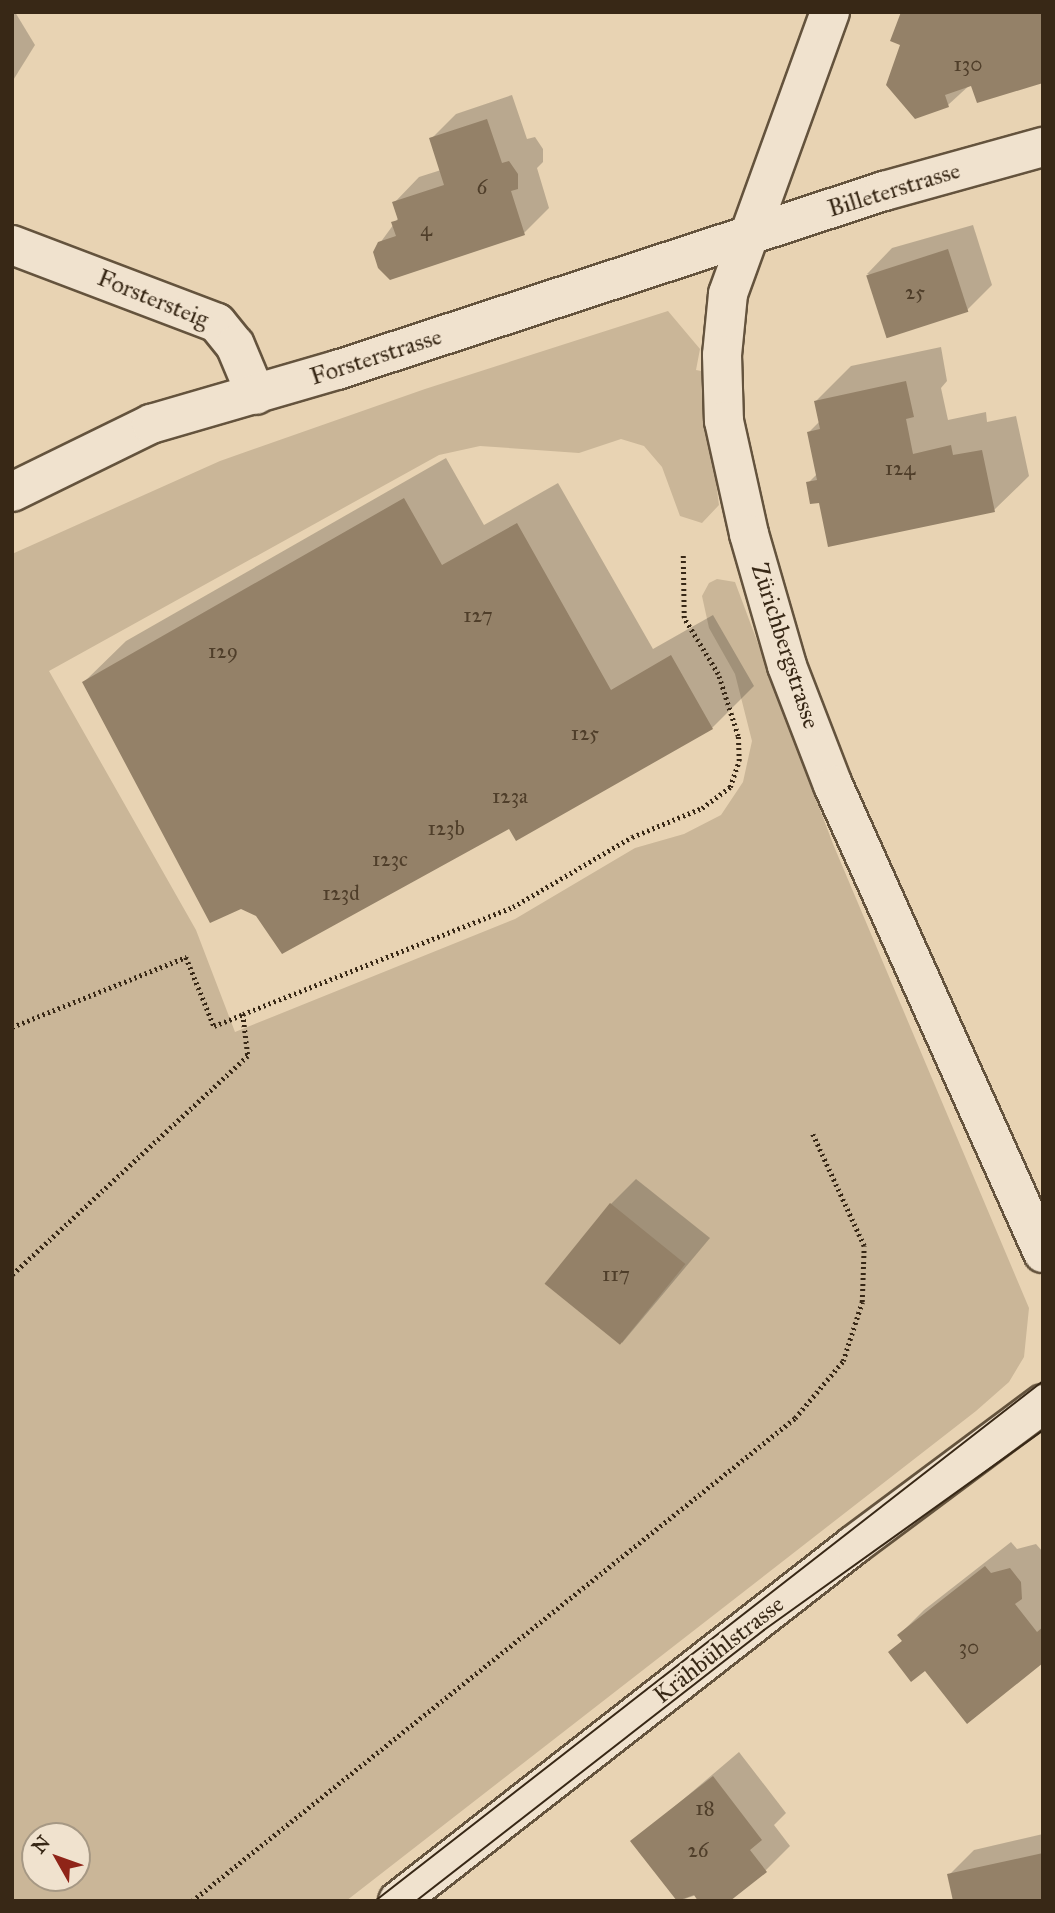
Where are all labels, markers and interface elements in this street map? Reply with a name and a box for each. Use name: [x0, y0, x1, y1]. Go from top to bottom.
house number: 130: [954, 51, 982, 77]
street label: Billeterstrasse: [824, 156, 964, 224]
house number: 6: [477, 174, 487, 200]
house number: 4: [420, 216, 432, 242]
street label: Forstersteig: [93, 264, 213, 334]
house number: 25: [905, 279, 925, 305]
street label: Forsterstrasse: [307, 322, 445, 392]
house number: 124: [885, 455, 915, 481]
street label: Zürichbergstrasse: [745, 560, 825, 732]
house number: 127: [463, 602, 493, 628]
house number: 129: [208, 638, 238, 664]
house number: 125: [571, 720, 599, 746]
house number: 123a: [492, 783, 528, 809]
house number: 123b: [427, 815, 465, 841]
house number: 123c: [372, 846, 408, 872]
house number: 123d: [322, 880, 360, 906]
house number: 117: [602, 1261, 630, 1287]
street label: Krähbühlstrasse: [648, 1590, 790, 1710]
house number: 30: [959, 1634, 979, 1660]
house number: 18: [695, 1795, 715, 1821]
north arrow: [21, 1822, 91, 1892]
text: N: [27, 1831, 55, 1858]
house number: 26: [687, 1837, 709, 1863]

